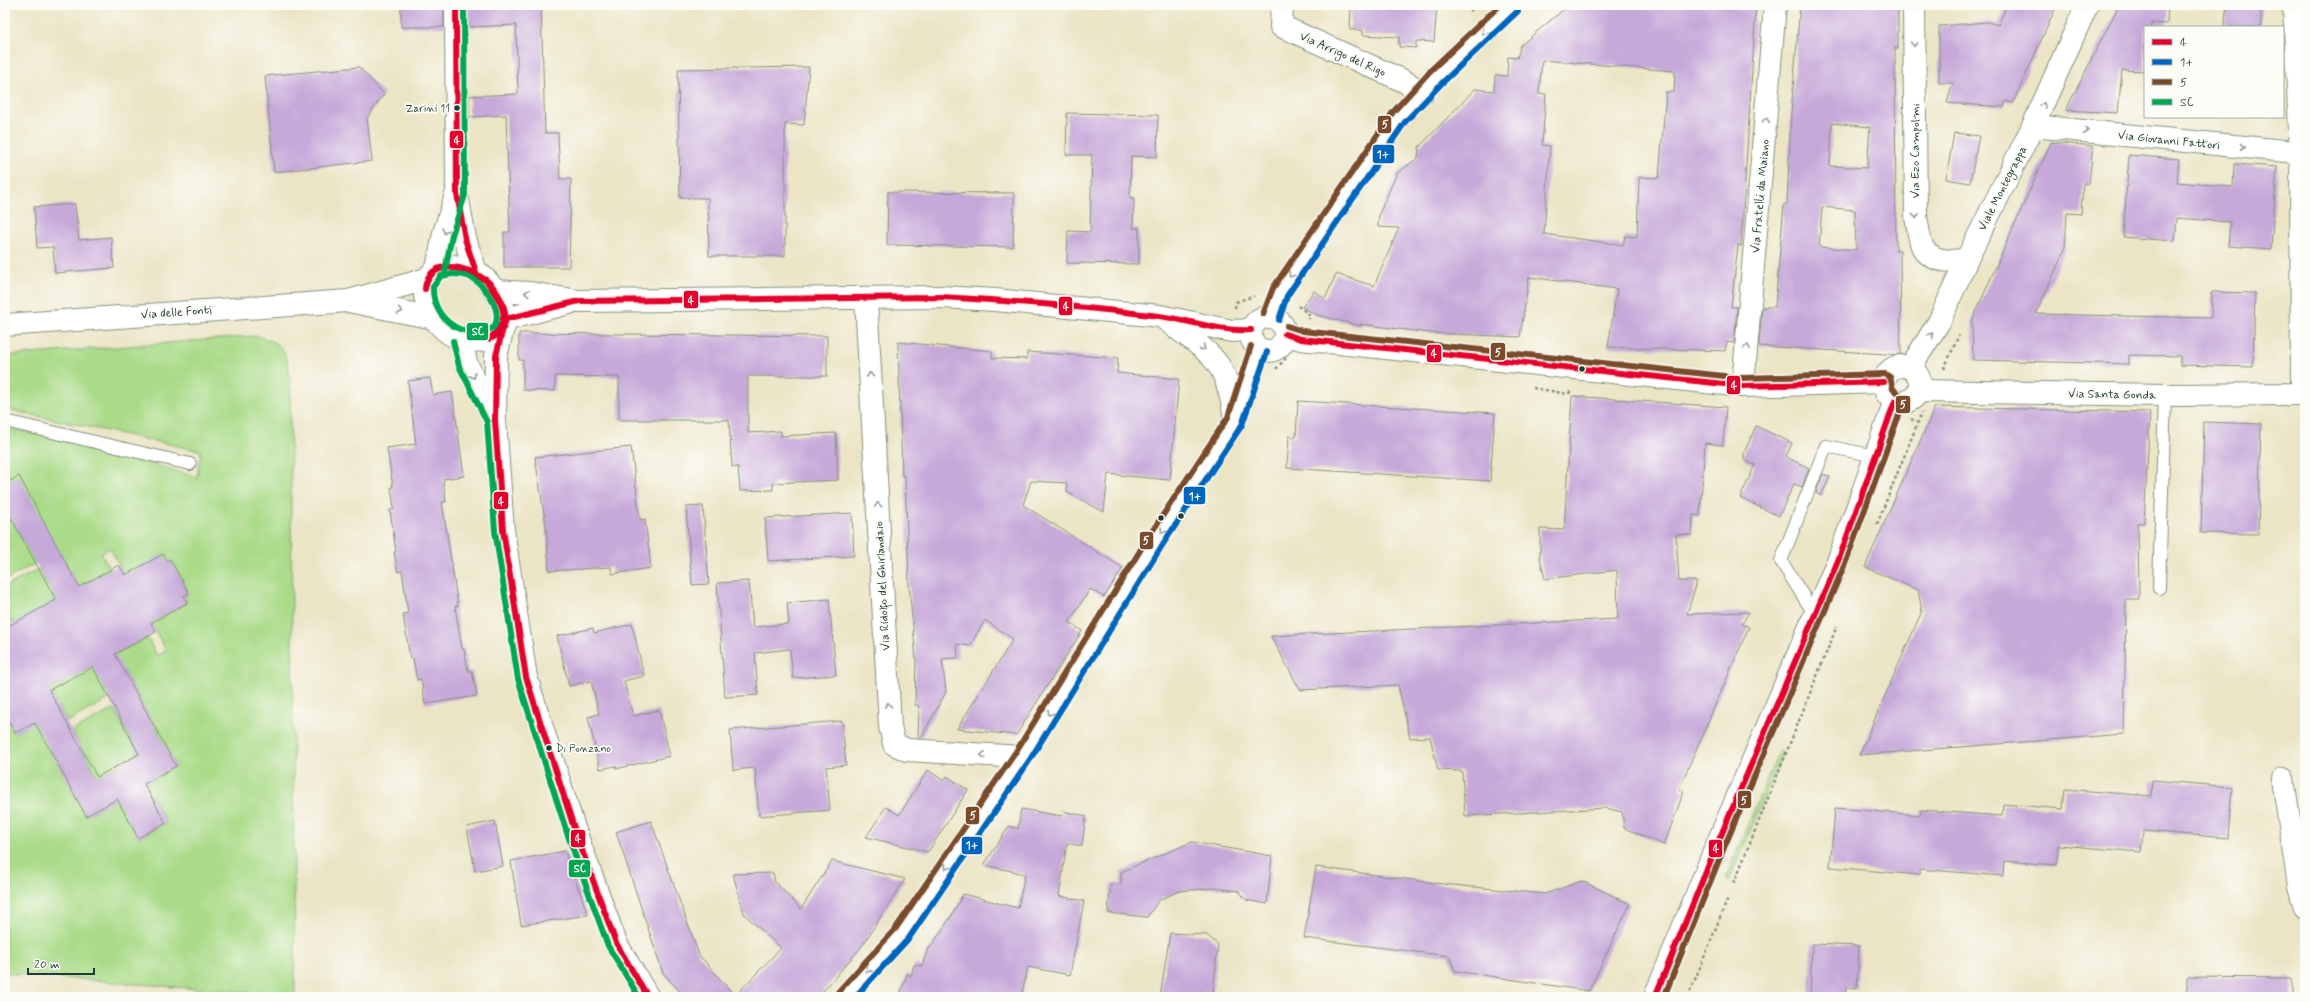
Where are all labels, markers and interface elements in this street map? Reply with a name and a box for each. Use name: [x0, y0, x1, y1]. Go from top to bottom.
legend: [2144, 26, 2284, 118]
one-way arrow: [1481, 27, 1489, 35]
street label: Via Arrigo del Rigo: [1297, 29, 1388, 81]
text: 4: [2180, 35, 2187, 51]
one-way arrow: [1910, 41, 1919, 47]
text: 1+: [2180, 55, 2193, 71]
text: 5: [2180, 75, 2187, 91]
text: SC: [2180, 95, 2194, 111]
place label: Zarini 11: [405, 102, 450, 116]
one-way arrow: [2038, 102, 2046, 109]
marker: Zarini 11: [452, 103, 462, 113]
street label: Via Ezo Campolmi: [1908, 103, 1924, 198]
line badge: 5: [1377, 115, 1392, 134]
one-way arrow: [1762, 117, 1771, 123]
text: 5: [1382, 118, 1389, 132]
one-way arrow: [2083, 127, 2089, 136]
street label: Via Giovanni Fattori: [2117, 128, 2221, 154]
line badge: 4: [449, 130, 464, 149]
text: 4: [454, 134, 461, 148]
street label: Via Fratelli da Maiano: [1748, 139, 1774, 254]
street label: Viale Montegrappa: [1975, 143, 2031, 234]
one-way arrow: [2240, 143, 2246, 152]
line badge: 1+: [1372, 144, 1395, 164]
text: 1+: [1377, 148, 1390, 162]
one-way arrow: [1912, 213, 1921, 219]
one-way arrow: [441, 227, 450, 234]
one-way arrow: [1288, 271, 1296, 278]
one-way arrow: [524, 289, 530, 298]
line badge: 4: [683, 290, 699, 309]
text: 4: [688, 294, 695, 308]
line badge: 4: [1058, 296, 1073, 316]
text: 4: [1063, 300, 1070, 314]
street label: Via delle Fonti: [140, 303, 212, 323]
one-way arrow: [397, 306, 403, 315]
line badge: SC: [466, 322, 489, 341]
text: SC: [472, 325, 485, 339]
one-way arrow: [1926, 332, 1933, 339]
line badge: 5: [1490, 342, 1506, 361]
one-way arrow: [1198, 343, 1205, 350]
line badge: 4: [1426, 344, 1442, 363]
one-way arrow: [1742, 344, 1751, 350]
text: 5: [1495, 346, 1502, 360]
text: 4: [1431, 347, 1438, 361]
unlabelled marker: [1577, 364, 1587, 374]
one-way arrow: [468, 372, 475, 379]
one-way arrow: [866, 372, 875, 378]
line badge: 4: [1726, 375, 1741, 395]
text: 4: [1731, 379, 1738, 393]
street label: Via Santa Gonda: [2068, 386, 2157, 404]
line badge: 5: [1895, 395, 1911, 414]
text: 5: [1900, 398, 1907, 412]
line badge: 1+: [1183, 486, 1206, 505]
text: 1+: [1189, 490, 1202, 504]
line badge: 4: [493, 491, 509, 510]
text: 4: [498, 495, 505, 509]
one-way arrow: [873, 502, 882, 508]
unlabelled marker: [1176, 511, 1186, 521]
unlabelled marker: [1156, 513, 1166, 523]
street label: Via Ridolfo del Ghirlandaio: [872, 521, 895, 651]
one-way arrow: [1160, 526, 1167, 533]
line badge: 5: [1139, 531, 1154, 550]
text: 5: [1143, 534, 1150, 548]
one-way arrow: [884, 702, 893, 708]
one-way arrow: [1048, 708, 1055, 715]
place label: Di Ponzano: [556, 742, 611, 756]
marker: Di Ponzano: [544, 743, 554, 753]
one-way arrow: [980, 750, 986, 759]
line badge: 5: [1737, 790, 1752, 809]
text: 5: [1741, 794, 1748, 808]
line badge: 5: [965, 806, 980, 825]
text: 5: [970, 809, 977, 823]
line badge: 4: [570, 829, 586, 848]
text: 4: [575, 832, 582, 846]
line badge: 1+: [961, 836, 983, 855]
text: 1+: [966, 839, 979, 853]
line badge: 4: [1708, 839, 1723, 858]
text: 4: [1713, 842, 1720, 856]
line badge: SC: [568, 859, 591, 878]
text: SC: [574, 862, 587, 876]
one-way arrow: [945, 863, 952, 870]
scale bar: [28, 950, 94, 976]
text: 20 m: [34, 957, 60, 973]
one-way arrow: [866, 966, 873, 973]

